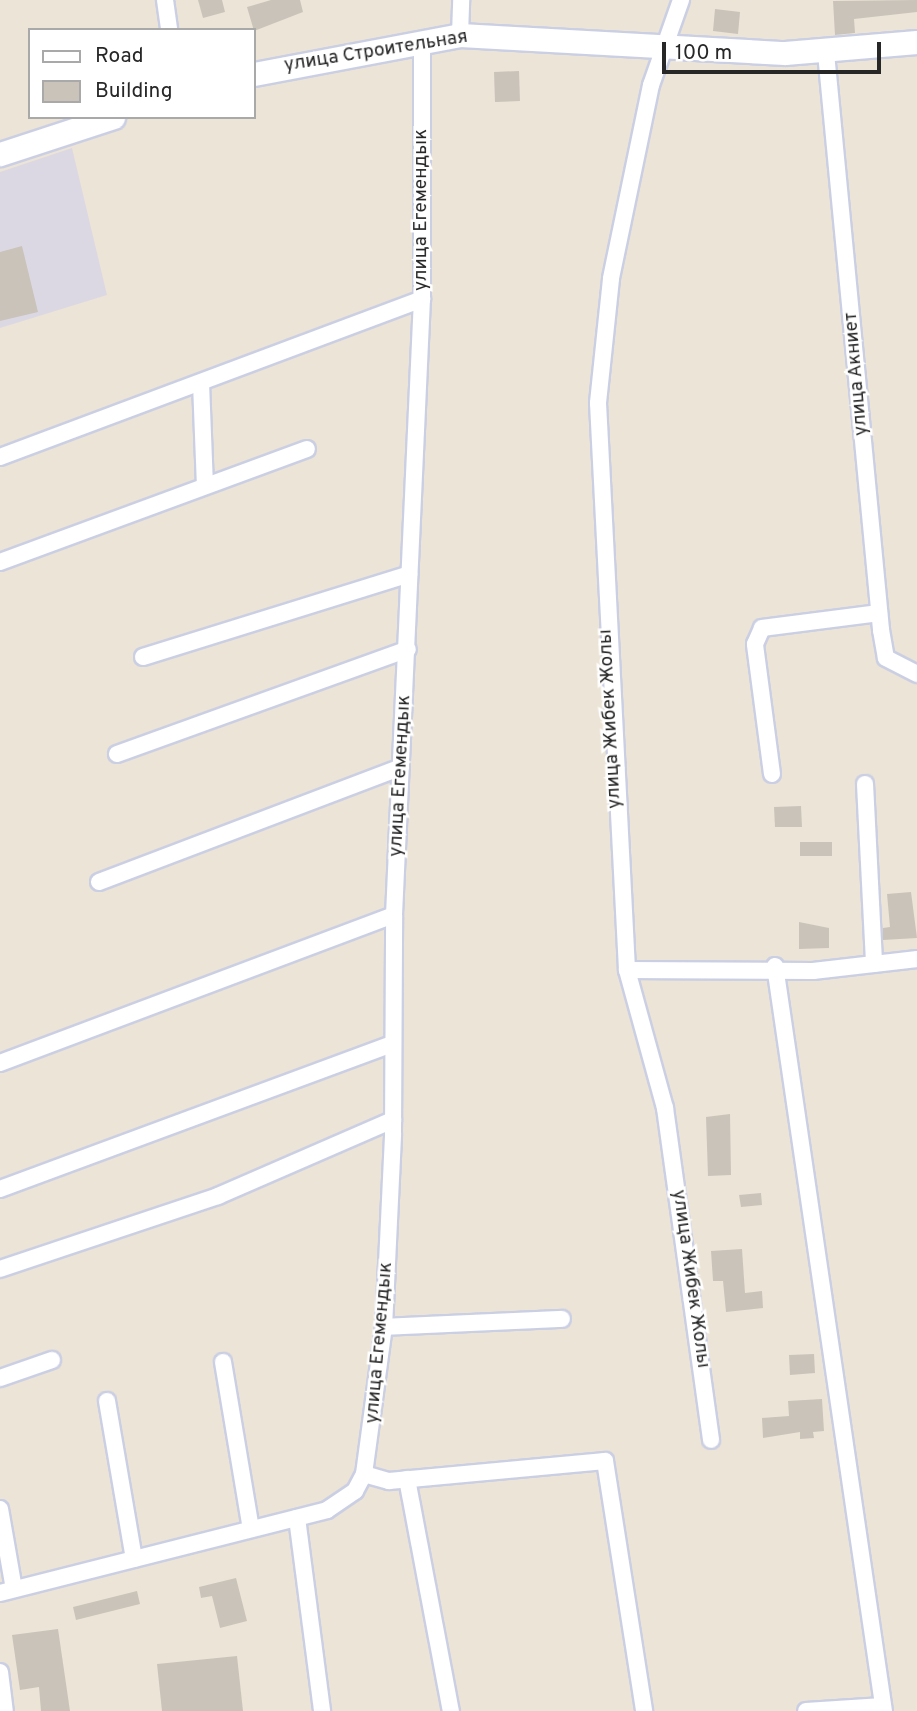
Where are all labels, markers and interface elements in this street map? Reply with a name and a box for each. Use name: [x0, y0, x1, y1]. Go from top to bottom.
street label: улица Строительная: [283, 26, 469, 78]
legend: [28, 28, 256, 119]
scale bar: [665, 28, 884, 72]
text: 100 m: [675, 40, 732, 67]
text: Road: [95, 43, 144, 70]
text: Building: [95, 78, 173, 105]
street label: улица Егемендык: [411, 129, 433, 291]
street label: улица Акниет: [840, 311, 874, 437]
street label: улица Жибек Жолы: [595, 629, 627, 809]
street label: улица Егемендык: [385, 695, 417, 857]
street label: улица Жибек Жолы: [666, 1188, 714, 1370]
street label: улица Егемендык: [362, 1261, 398, 1425]

